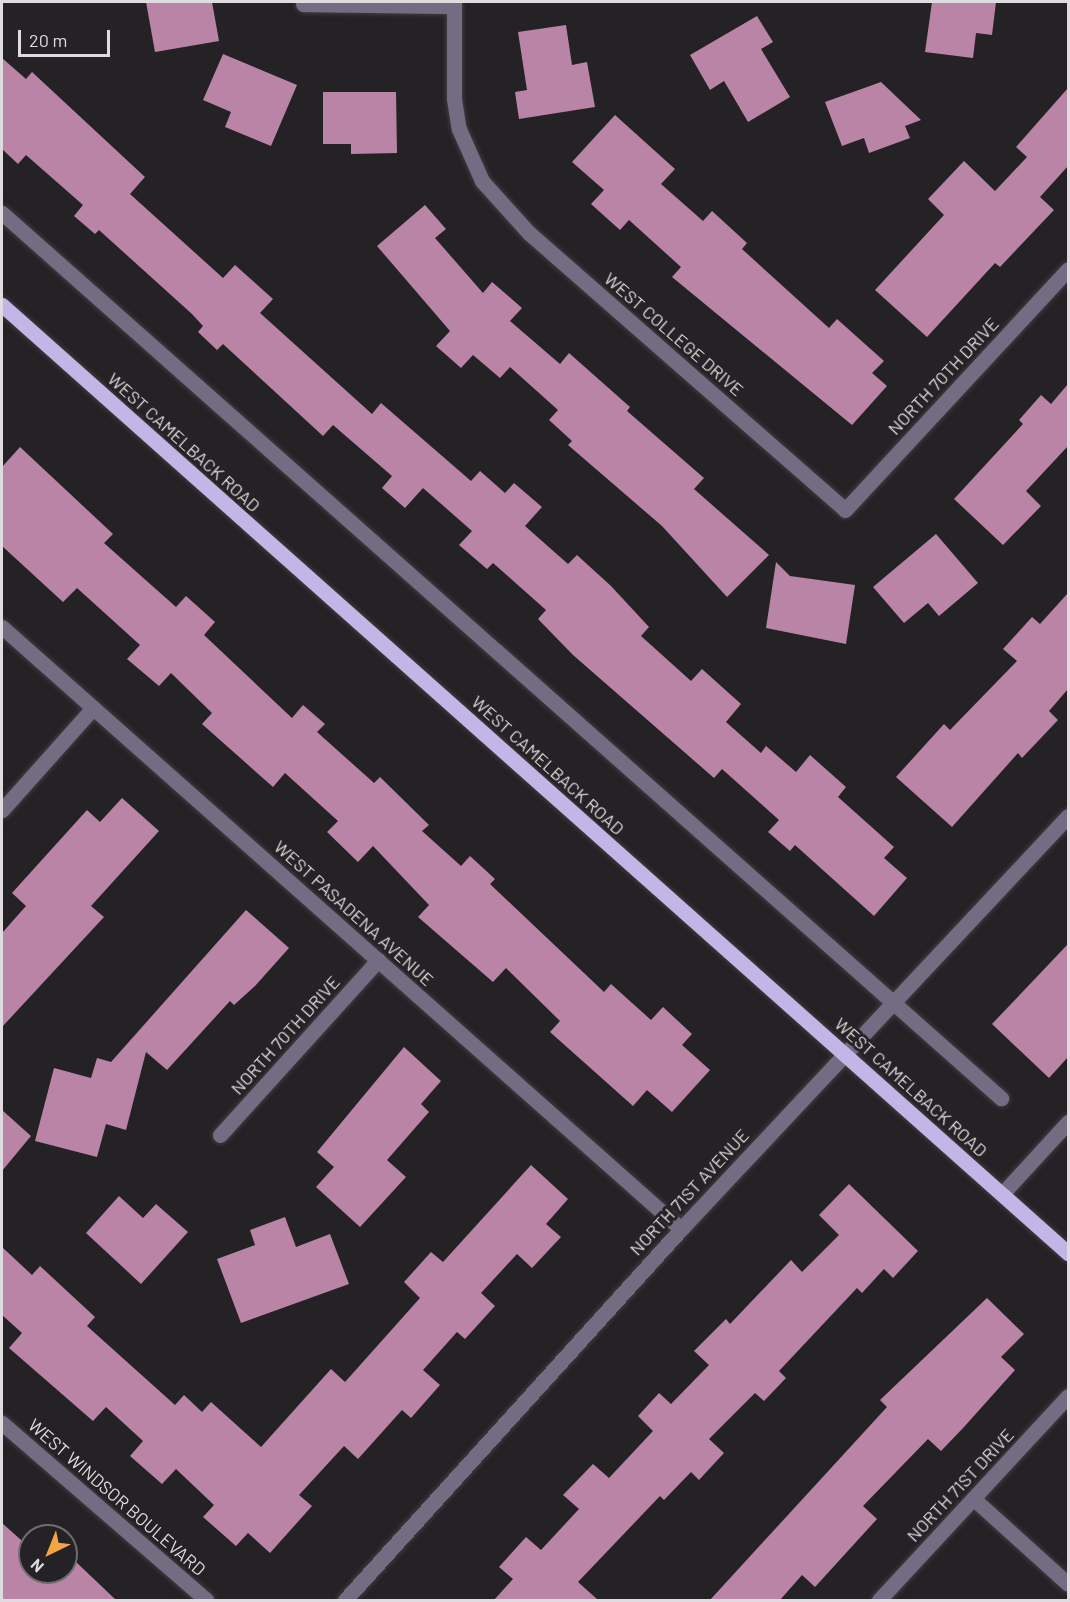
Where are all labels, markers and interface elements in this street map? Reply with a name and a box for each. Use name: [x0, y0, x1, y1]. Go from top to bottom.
scale bar: [21, 18, 112, 56]
text: 20 m: [29, 29, 67, 51]
street label: WEST COLLEGE DRIVE: [600, 268, 748, 400]
street label: NORTH 70TH DRIVE: [883, 313, 1003, 439]
street label: WEST CAMELBACK ROAD: [103, 368, 265, 516]
street label: WEST CAMELBACK ROAD: [467, 691, 629, 839]
street label: WEST PASADENA AVENUE: [270, 836, 438, 990]
street label: NORTH 70TH DRIVE: [226, 971, 344, 1099]
street label: WEST CAMELBACK ROAD: [830, 1013, 992, 1161]
street label: NORTH 71ST AVENUE: [625, 1124, 753, 1260]
street label: WEST WINDSOR BOULEVARD: [24, 1414, 210, 1580]
street label: NORTH 71ST DRIVE: [902, 1424, 1018, 1546]
north arrow: [18, 1524, 78, 1584]

